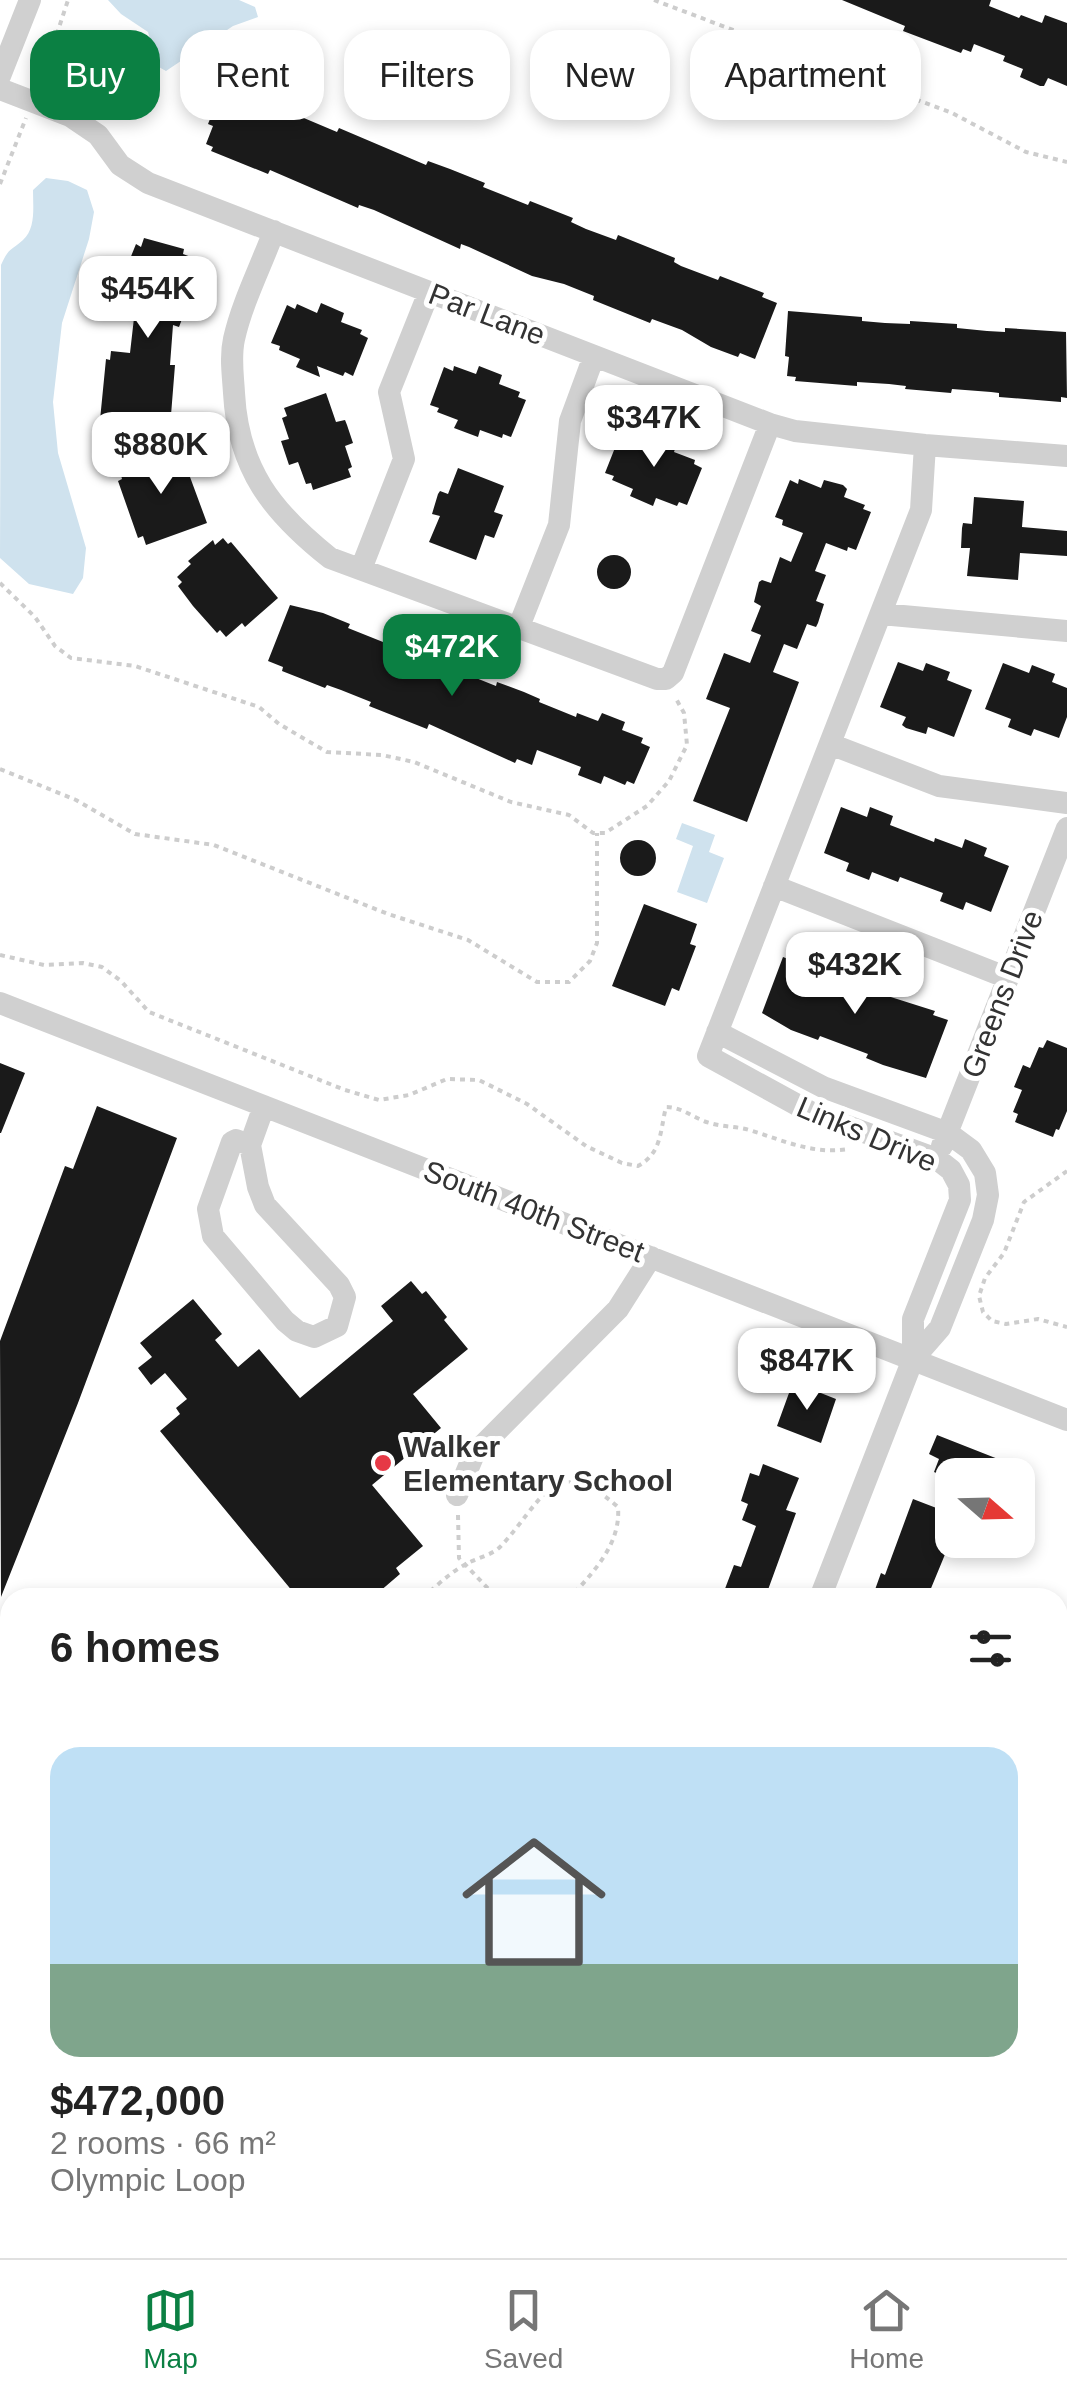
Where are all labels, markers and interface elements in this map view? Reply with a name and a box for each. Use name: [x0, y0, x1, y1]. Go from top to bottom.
chip: Buy: [30, 30, 160, 120]
chip: Rent: [180, 30, 324, 120]
chip: Filters: [344, 30, 510, 120]
chip: New: [530, 30, 670, 120]
chip: Apartment: [690, 30, 921, 120]
pin: $454K: [78, 256, 218, 341]
text: $454K: [101, 270, 195, 306]
street label: Par Lane: [424, 277, 550, 351]
pin: $347K: [584, 385, 724, 470]
text: $347K: [607, 399, 701, 435]
pin: $880K: [91, 412, 231, 497]
text: $880K: [114, 426, 208, 462]
pin: $472K: [382, 614, 522, 699]
text: $472K: [405, 628, 499, 664]
street label: Greens Drive: [955, 906, 1049, 1082]
pin: $432K: [785, 932, 925, 1017]
text: $432K: [808, 946, 902, 982]
street label: Links Drive: [792, 1090, 942, 1178]
street label: South 40th Street: [419, 1154, 650, 1268]
pin: $847K: [737, 1328, 877, 1413]
text: $847K: [760, 1342, 854, 1378]
place label: Walker Elementary School: [403, 1430, 673, 1497]
marker: Walker Elementary School: [372, 1452, 394, 1474]
north arrow: [935, 1458, 1035, 1558]
map controls: [935, 1458, 1035, 1558]
icon: filters: [963, 1621, 1018, 1676]
text: 6 homes: [50, 1624, 220, 1671]
icon: home: [444, 1812, 624, 1992]
text: $472,000: [50, 2077, 225, 2124]
text: 2 rooms · 66 m²: [50, 2125, 276, 2161]
text: Olympic Loop: [50, 2162, 246, 2198]
tab: Map: [143, 2283, 198, 2375]
tab: Saved: [484, 2283, 563, 2375]
tab: Home: [849, 2283, 924, 2375]

